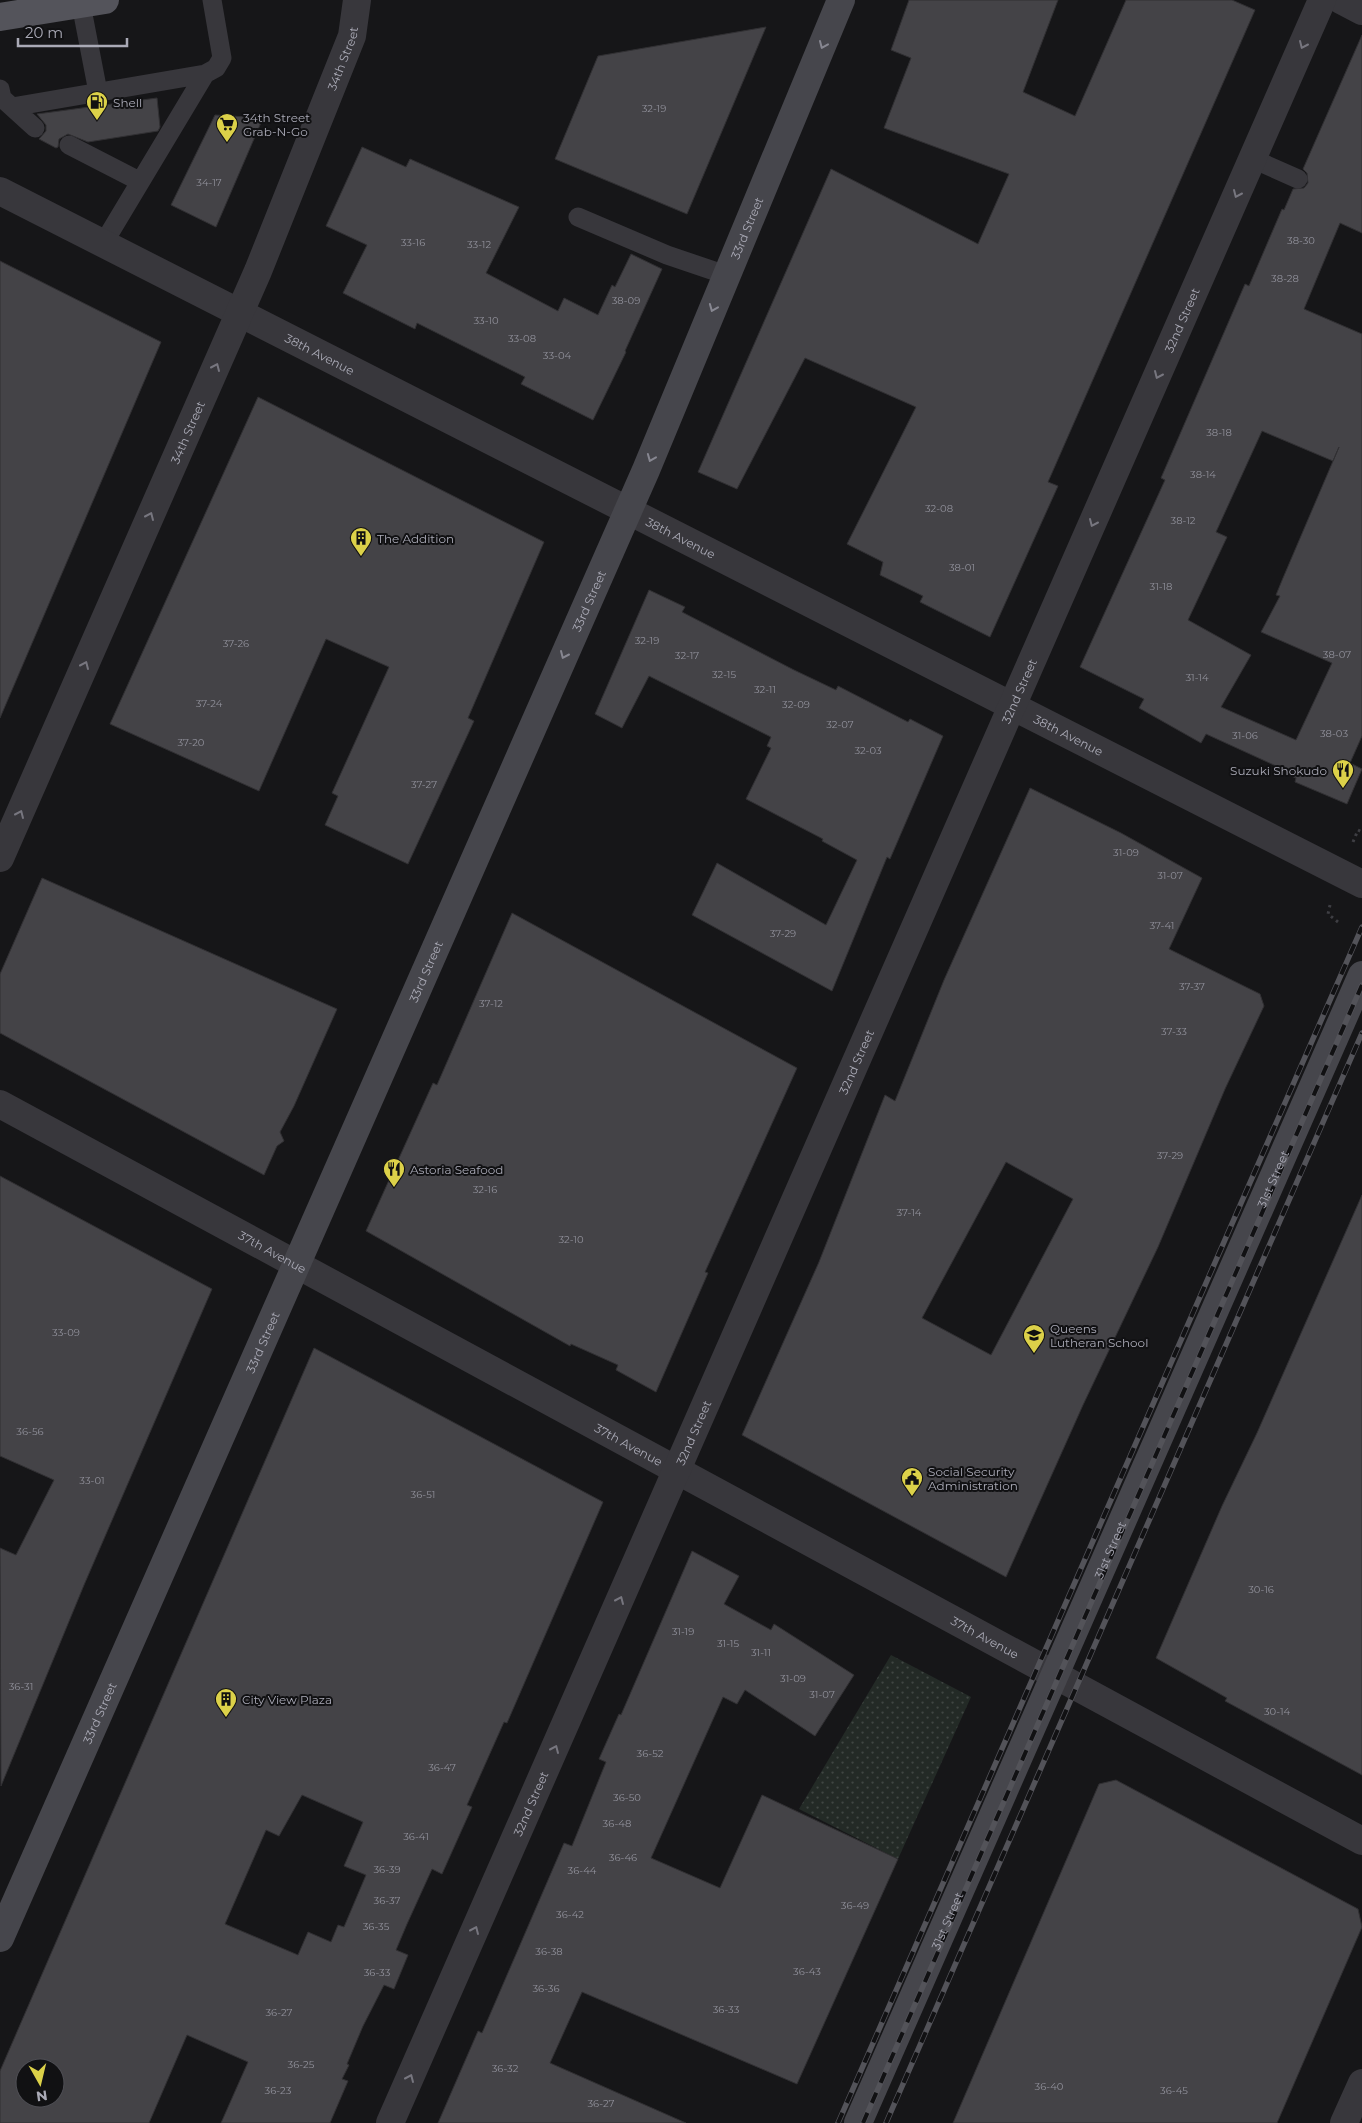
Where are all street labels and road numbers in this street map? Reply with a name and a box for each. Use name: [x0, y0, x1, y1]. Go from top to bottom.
street label: 34th Street: [324, 26, 361, 93]
street label: 33rd Street: [727, 194, 766, 261]
street label: 32nd Street: [1161, 285, 1202, 355]
street label: 38th Avenue: [283, 330, 357, 378]
street label: 34th Street: [167, 398, 208, 466]
street label: 38th Avenue: [644, 514, 718, 561]
street label: 33rd Street: [568, 568, 609, 634]
street label: 32nd Street: [998, 656, 1040, 726]
street label: 38th Avenue: [1031, 711, 1106, 759]
street label: 33rd Street: [405, 938, 445, 1005]
street label: 32nd Street: [835, 1027, 877, 1096]
street label: 31st Street: [1253, 1148, 1292, 1210]
street label: 37th Avenue: [236, 1227, 309, 1276]
street label: 33rd Street: [242, 1309, 282, 1375]
street label: 32nd Street: [672, 1398, 714, 1467]
street label: 37th Avenue: [592, 1420, 665, 1469]
street label: 31st Street: [1090, 1519, 1129, 1581]
street label: 37th Avenue: [948, 1613, 1022, 1661]
street label: 33rd Street: [79, 1680, 119, 1746]
street label: 32nd Street: [509, 1769, 551, 1838]
street label: 31st Street: [928, 1889, 966, 1952]

